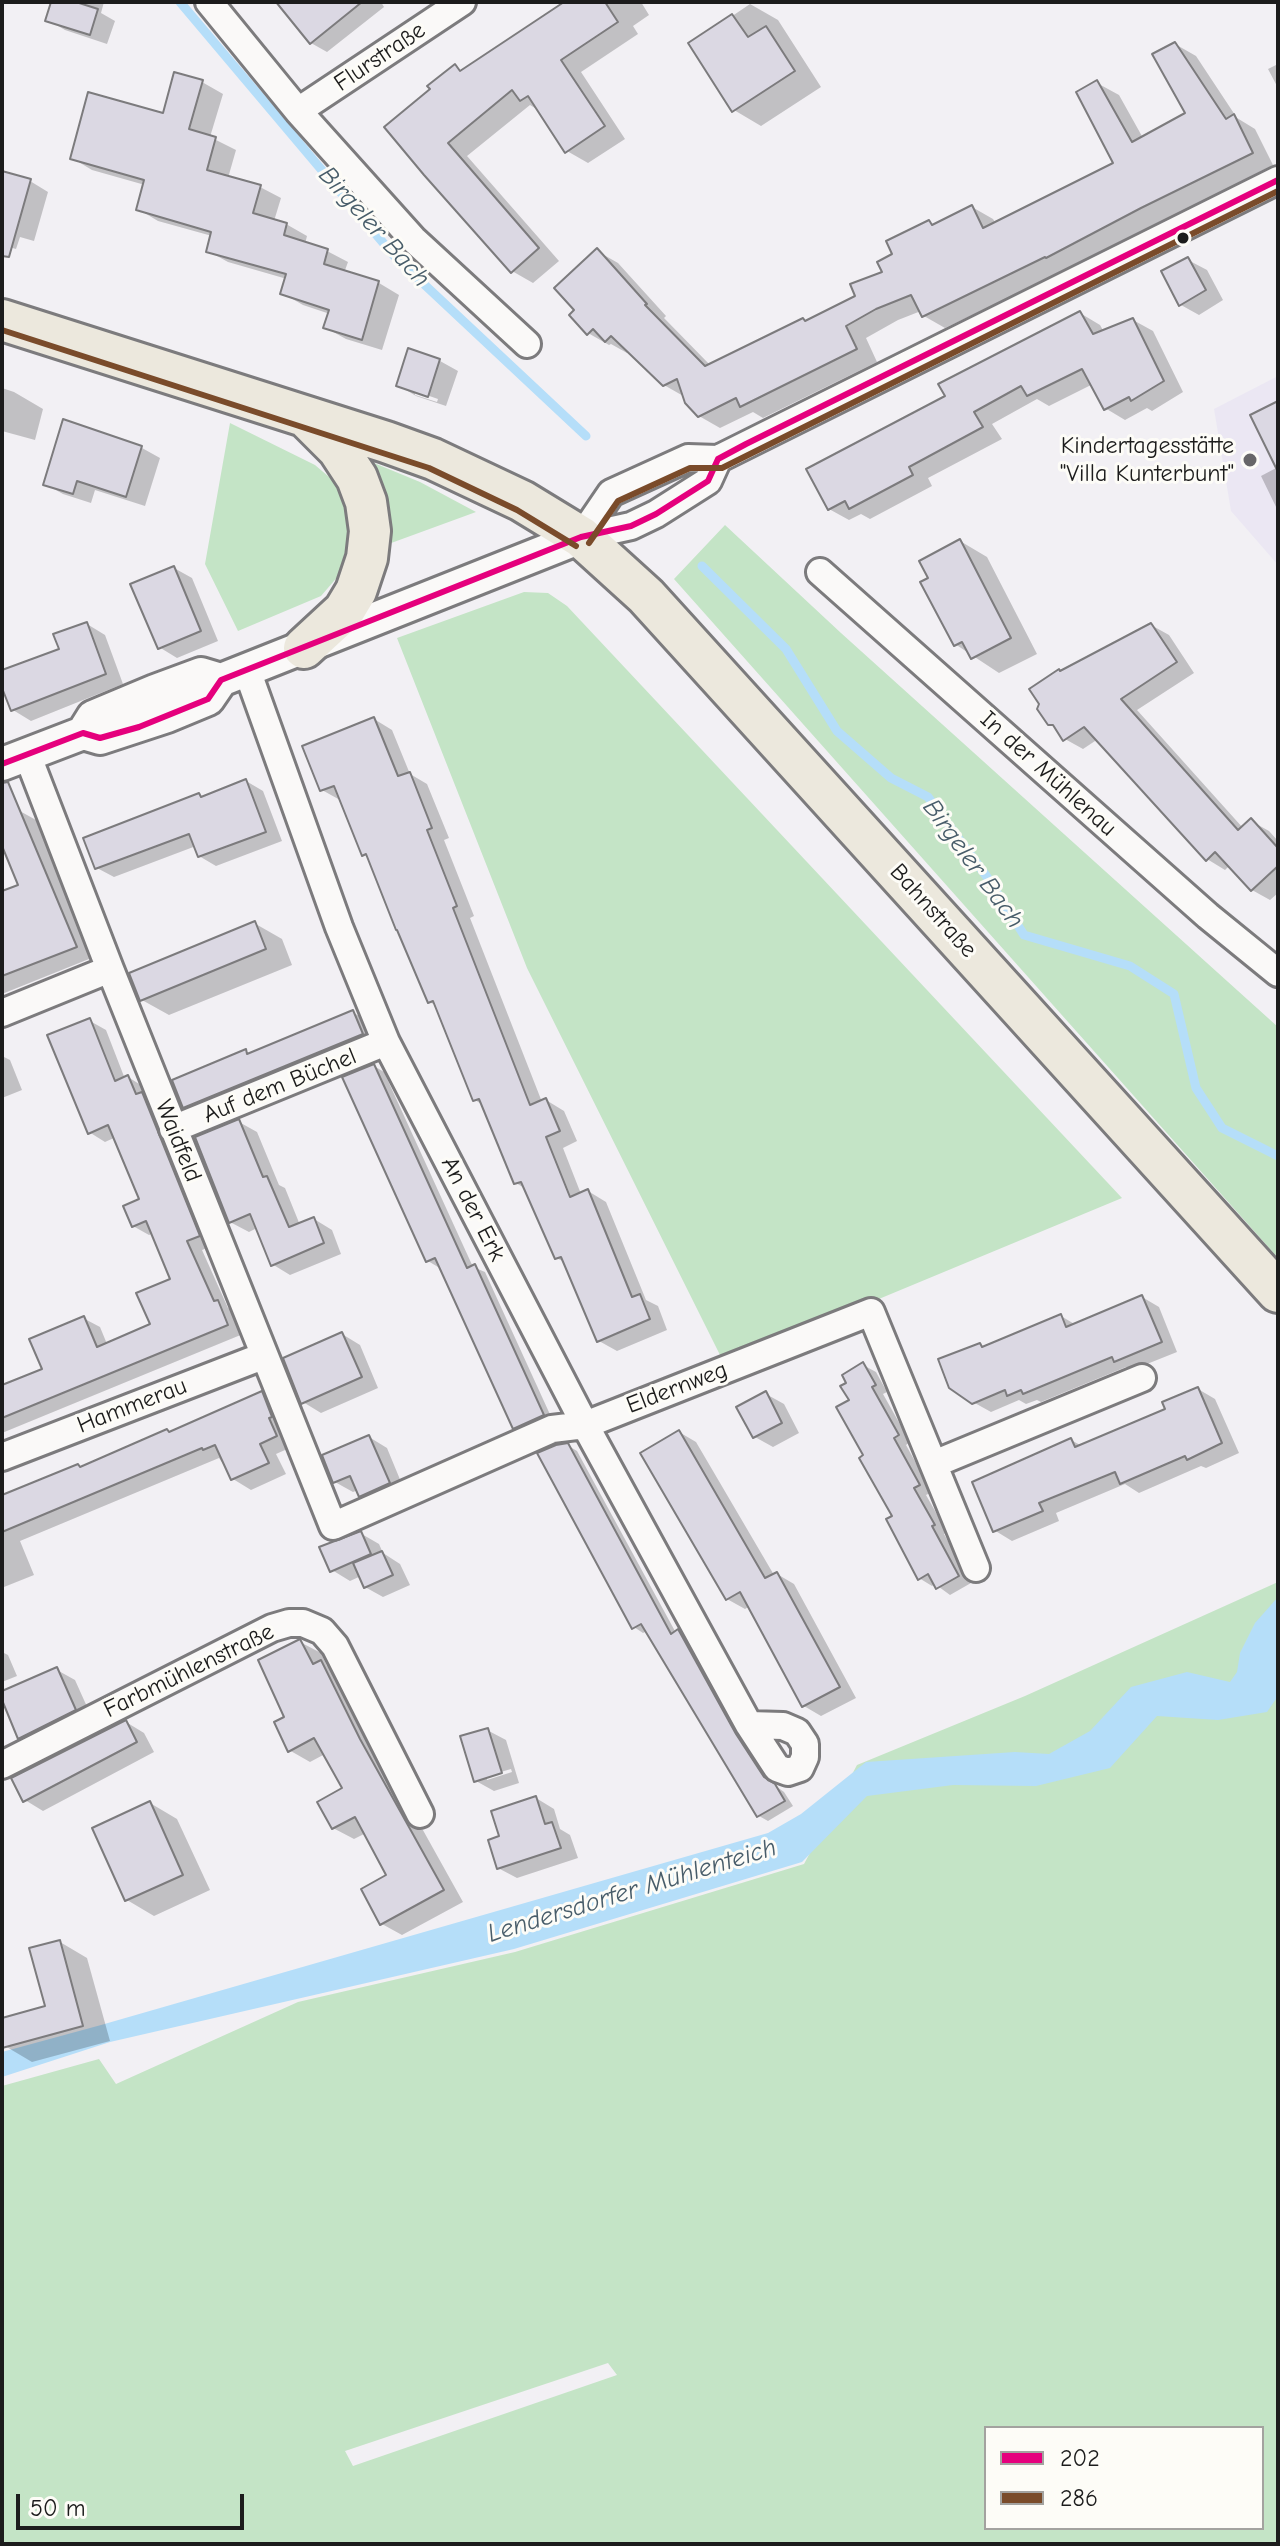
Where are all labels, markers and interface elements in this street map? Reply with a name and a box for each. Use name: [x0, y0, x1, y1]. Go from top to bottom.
street label: Flurstraße: [329, 16, 431, 98]
water label: Birgeler Bach: [312, 160, 436, 294]
unlabelled marker: [1175, 230, 1191, 246]
place label: Kindertagesstätte "Villa Kunterbunt": [1060, 432, 1234, 488]
marker: Kindertagesstätte "Villa Kunterbunt": [1241, 451, 1259, 469]
street label: In der Mühlenau: [974, 705, 1122, 843]
water label: Birgeler Bach: [916, 793, 1030, 935]
street label: Bahnstraße: [883, 858, 983, 964]
street label: Auf dem Büchel: [199, 1042, 361, 1130]
street label: Waidfeld: [149, 1096, 207, 1186]
street label: An der Erk: [434, 1152, 512, 1266]
street label: Eldernweg: [622, 1356, 732, 1420]
street label: Hammerau: [73, 1372, 191, 1440]
street label: Farbmühlenstraße: [99, 1617, 279, 1725]
water label: Lendersdorfer Mühlenteich: [484, 1832, 780, 1950]
legend: [984, 2426, 1264, 2530]
text: 202: [1060, 2444, 1100, 2472]
scale bar: [20, 2478, 248, 2528]
text: 286: [1060, 2484, 1098, 2512]
text: 50 m: [30, 2494, 86, 2522]

